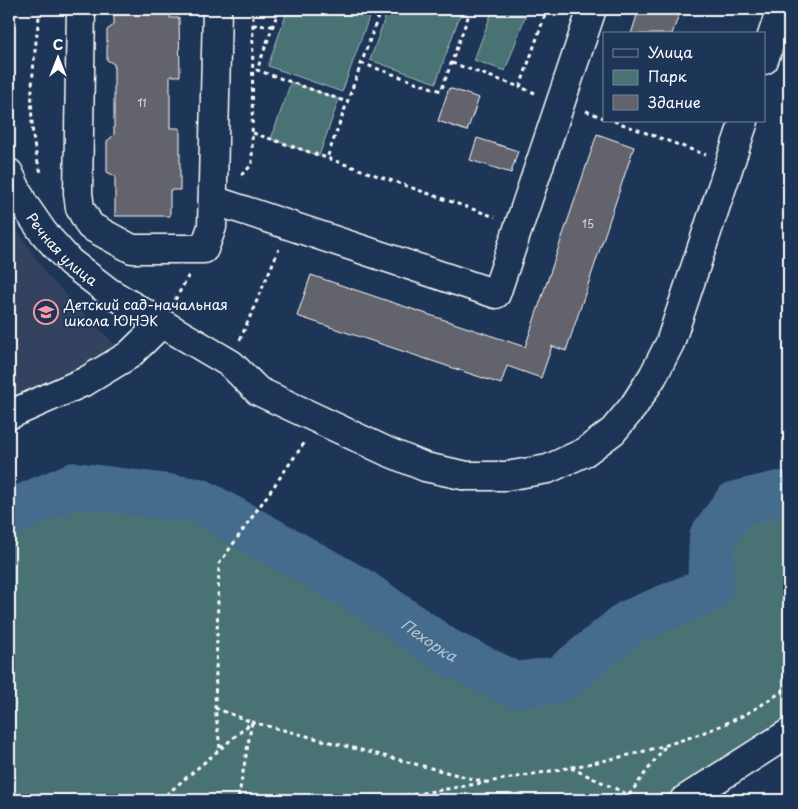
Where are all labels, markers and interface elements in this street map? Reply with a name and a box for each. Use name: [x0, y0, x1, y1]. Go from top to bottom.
north arrow: [32, 32, 82, 82]
legend: [603, 32, 766, 122]
text: С: [53, 34, 63, 55]
text: Улица: [648, 40, 693, 63]
text: Парк: [648, 64, 687, 87]
text: Здание: [648, 90, 701, 113]
house number: 11: [137, 94, 147, 111]
street label: Речная улица: [22, 208, 102, 290]
house number: 15: [582, 215, 594, 232]
place label: Детский сад-начальная школа ЮНЭК: [63, 294, 228, 331]
school or university icon: Детский сад-начальная школа ЮНЭК: [33, 299, 59, 325]
water label: Пехорка: [397, 612, 462, 667]

